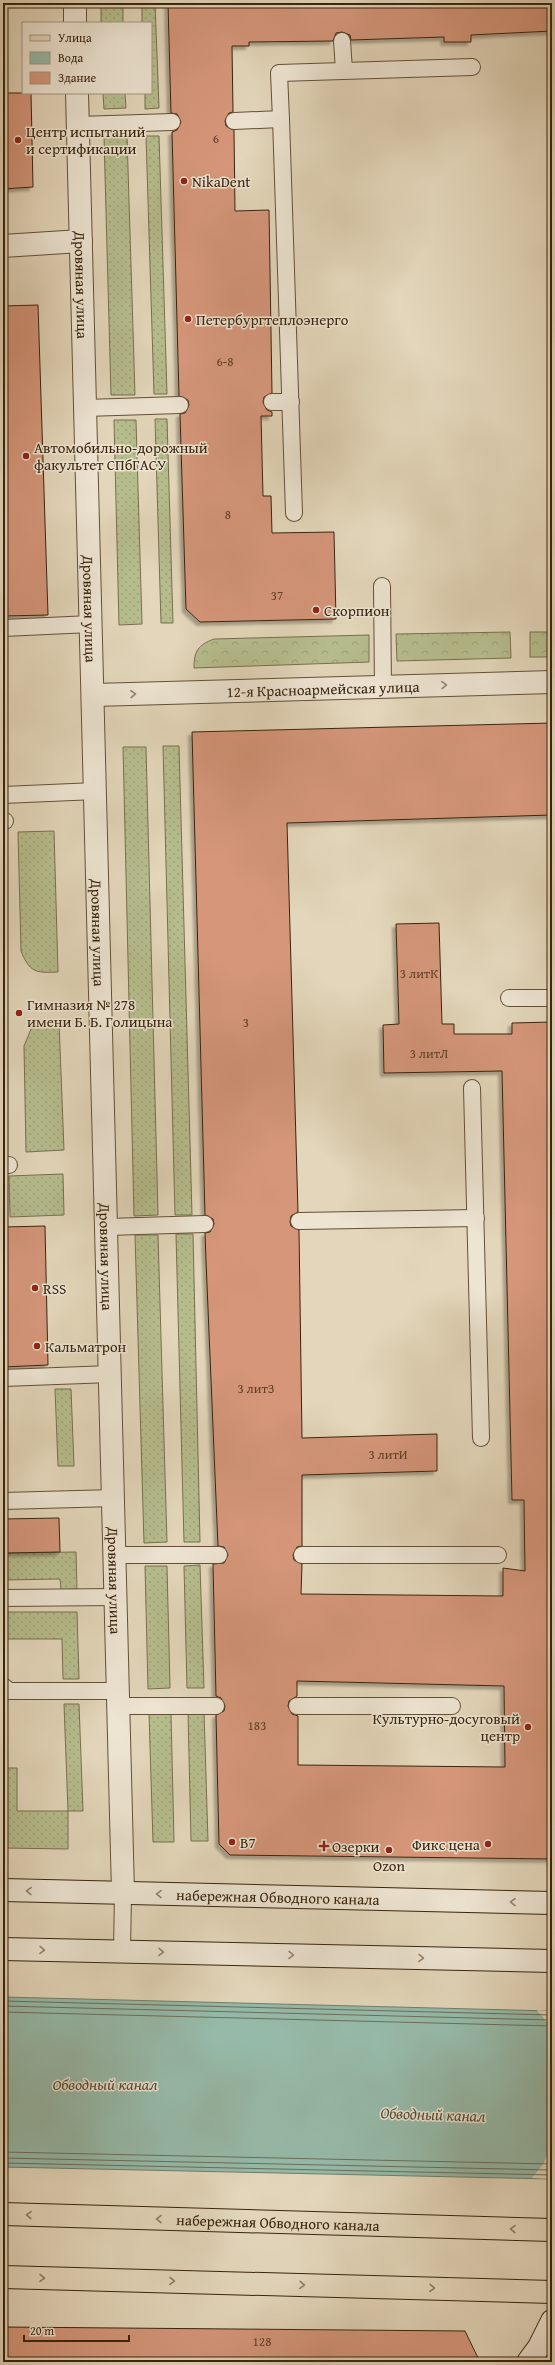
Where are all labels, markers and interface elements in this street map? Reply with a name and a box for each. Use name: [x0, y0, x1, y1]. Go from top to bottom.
legend: [22, 22, 152, 94]
text: Улица: [58, 29, 92, 46]
text: Вода: [58, 49, 83, 66]
text: Здание: [58, 69, 97, 86]
place label: Центр испытаний и сертификации: [26, 121, 146, 159]
house number: 6: [213, 129, 219, 148]
marker: Центр испытаний и сертификации: [13, 135, 23, 145]
place label: NikaDent: [192, 171, 251, 192]
marker: NikaDent: [179, 176, 189, 186]
street label: Дровяная улица: [70, 230, 94, 340]
place label: Петербургтеплоэнерго: [196, 309, 349, 330]
marker: Петербургтеплоэнерго: [183, 314, 193, 324]
house number: 6-8: [217, 352, 233, 371]
place label: Автомобильно-дорожный факультет СПбГАСУ: [34, 437, 208, 475]
marker: Автомобильно-дорожный факультет СПбГАСУ: [21, 451, 31, 461]
house number: 8: [225, 505, 231, 524]
street label: Дровяная улица: [78, 554, 102, 664]
house number: 37: [271, 586, 283, 605]
place label: Скорпион: [324, 600, 390, 621]
marker: Скорпион: [311, 605, 321, 615]
street label: 12-я Красноармейская улица: [226, 675, 421, 702]
one-way arrow: [441, 681, 447, 690]
one-way arrow: [130, 690, 136, 698]
street label: Дровяная улица: [87, 878, 110, 988]
house number: 3 литК: [400, 964, 438, 983]
place label: Гимназия № 278 имени Б. Б. Голицына: [27, 994, 173, 1032]
marker: Гимназия № 278 имени Б. Б. Голицына: [14, 1008, 24, 1018]
house number: 3: [243, 1013, 249, 1032]
house number: 3 литЛ: [410, 1044, 448, 1063]
street label: Дровяная улица: [95, 1202, 119, 1312]
place label: RSS: [43, 1278, 66, 1299]
marker: RSS: [30, 1283, 40, 1293]
place label: Кальматрон: [45, 1336, 127, 1357]
marker: Кальматрон: [32, 1341, 42, 1351]
house number: 3 литЗ: [237, 1379, 275, 1398]
house number: 3 литИ: [368, 1445, 408, 1464]
street label: Дровяная улица: [103, 1525, 127, 1635]
place label: Культурно-досуговый центр: [372, 1708, 520, 1746]
house number: 183: [248, 1716, 266, 1735]
marker: Культурно-досуговый центр: [523, 1722, 533, 1732]
place label: В7: [240, 1832, 256, 1853]
place label: Фикс цена: [412, 1834, 481, 1855]
place label: Озерки: [332, 1836, 380, 1857]
marker: В7: [227, 1837, 237, 1847]
marker: Фикс цена: [483, 1839, 493, 1849]
marker: Озерки: [319, 1841, 329, 1851]
marker: Ozon: [384, 1845, 394, 1855]
place label: Ozon: [373, 1855, 405, 1876]
street label: набережная Обводного канала: [176, 1884, 381, 1909]
one-way arrow: [26, 1886, 32, 1895]
one-way arrow: [156, 1889, 162, 1898]
one-way arrow: [510, 1898, 516, 1906]
one-way arrow: [39, 1946, 45, 1954]
one-way arrow: [158, 1948, 164, 1956]
one-way arrow: [288, 1951, 294, 1959]
one-way arrow: [418, 1954, 424, 1962]
water label: Обводный канал: [53, 2072, 158, 2096]
water label: Обводный канал: [380, 2100, 487, 2128]
street label: набережная Обводного канала: [176, 2209, 381, 2235]
one-way arrow: [26, 2211, 32, 2219]
one-way arrow: [156, 2215, 162, 2223]
one-way arrow: [510, 2225, 516, 2233]
one-way arrow: [39, 2274, 45, 2282]
one-way arrow: [169, 2277, 175, 2285]
one-way arrow: [299, 2281, 305, 2289]
one-way arrow: [429, 2284, 435, 2293]
scale bar: [24, 2317, 129, 2343]
text: 20 m: [30, 2322, 54, 2339]
house number: 128: [253, 2332, 271, 2351]

